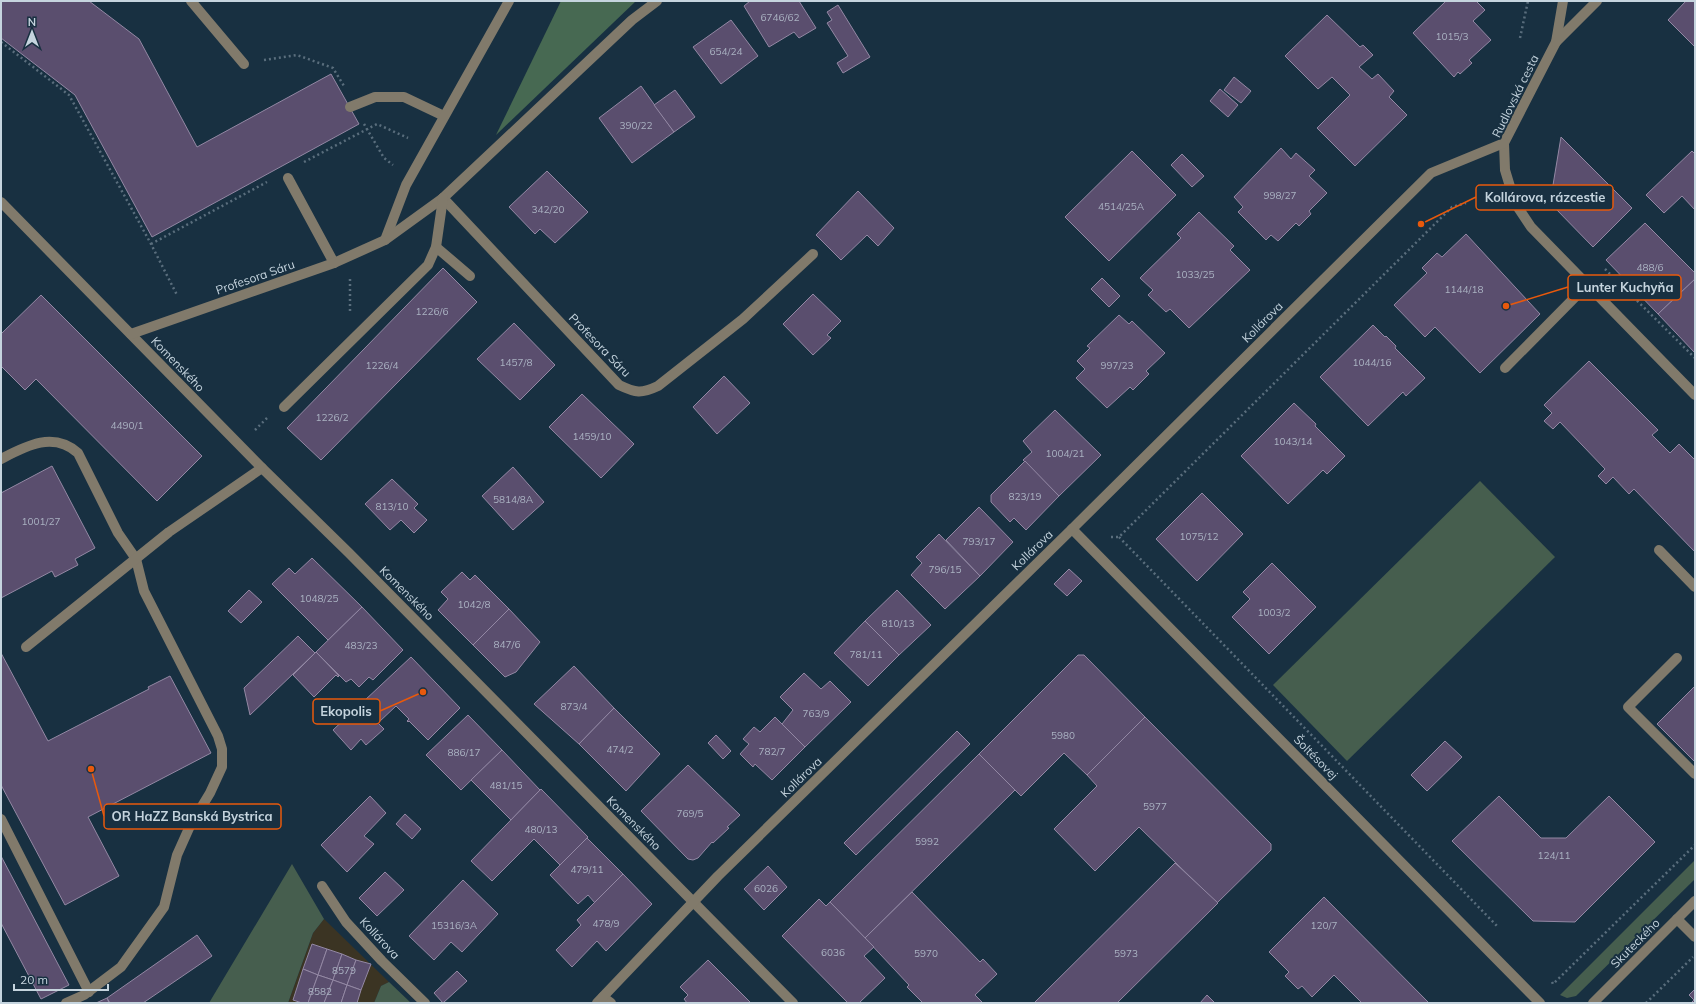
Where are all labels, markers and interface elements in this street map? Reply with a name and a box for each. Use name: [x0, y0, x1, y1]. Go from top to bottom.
house number: 6746/62: [761, 11, 799, 24]
north arrow: [12, 12, 52, 52]
text: N: [28, 15, 36, 29]
house number: 1015/3: [1436, 30, 1468, 43]
house number: 654/24: [710, 45, 742, 58]
street label: Rudlovská cesta: [1488, 52, 1542, 140]
house number: 390/22: [620, 119, 652, 132]
callout: Kollárova, rázcestie: [1476, 185, 1613, 210]
house number: 998/27: [1264, 189, 1296, 202]
text: Kollárova, rázcestie: [1485, 189, 1605, 205]
house number: 4514/25A: [1098, 200, 1145, 213]
house number: 342/20: [532, 203, 564, 216]
street label: Profesora Sáru: [214, 256, 296, 298]
house number: 488/6: [1637, 261, 1663, 274]
house number: 1033/25: [1176, 268, 1214, 281]
callout: Lunter Kuchyňa: [1568, 275, 1681, 300]
text: Lunter Kuchyňa: [1577, 279, 1673, 296]
house number: 1144/18: [1445, 283, 1483, 296]
street label: Kollárova: [1238, 298, 1286, 346]
house number: 1226/6: [416, 305, 448, 318]
street label: Profesora Sáru: [566, 310, 634, 380]
street label: Komenského: [148, 333, 208, 395]
house number: 1457/8: [500, 356, 532, 369]
house number: 1044/16: [1353, 356, 1391, 369]
house number: 1226/4: [366, 359, 398, 372]
house number: 997/23: [1101, 359, 1133, 372]
house number: 1226/2: [316, 411, 348, 424]
house number: 4490/1: [111, 419, 143, 432]
house number: 1459/10: [573, 430, 611, 443]
house number: 1043/14: [1274, 435, 1312, 448]
house number: 1004/21: [1046, 447, 1084, 460]
house number: 823/19: [1009, 490, 1041, 503]
house number: 5814/8A: [493, 493, 534, 506]
house number: 813/10: [376, 500, 408, 513]
house number: 1001/27: [22, 515, 60, 528]
street label: Kollárova: [1008, 527, 1056, 573]
house number: 1075/12: [1180, 530, 1218, 543]
house number: 793/17: [963, 535, 995, 548]
street label: Komenského: [377, 563, 437, 623]
house number: 796/15: [929, 563, 961, 576]
house number: 1048/25: [300, 592, 338, 605]
house number: 1042/8: [458, 598, 490, 611]
house number: 1003/2: [1258, 606, 1290, 619]
house number: 810/13: [882, 617, 914, 630]
house number: 847/6: [494, 638, 520, 651]
house number: 483/23: [345, 639, 377, 652]
house number: 781/11: [850, 648, 882, 661]
callout: Ekopolis: [313, 699, 380, 724]
house number: 873/4: [561, 700, 587, 713]
text: Ekopolis: [320, 703, 372, 719]
house number: 763/9: [803, 707, 829, 720]
house number: 5980: [1051, 729, 1075, 742]
street label: Šoltésovej: [1291, 732, 1341, 782]
house number: 474/2: [607, 743, 633, 756]
house number: 782/7: [759, 745, 785, 758]
house number: 886/17: [448, 746, 480, 759]
street label: Kollárova: [777, 754, 825, 800]
house number: 481/15: [490, 779, 522, 792]
street label: Komenského: [604, 793, 664, 853]
house number: 5977: [1143, 800, 1167, 813]
callout: OR HaZZ Banská Bystrica: [104, 804, 281, 829]
house number: 769/5: [677, 807, 703, 820]
text: OR HaZZ Banská Bystrica: [112, 808, 272, 825]
house number: 480/13: [525, 823, 557, 836]
house number: 5992: [915, 835, 939, 848]
house number: 124/11: [1538, 849, 1570, 862]
house number: 479/11: [571, 863, 603, 876]
house number: 6026: [754, 882, 778, 895]
street label: Kollárova: [357, 914, 403, 962]
street label: Skuteckého: [1607, 915, 1663, 971]
house number: 478/9: [593, 917, 619, 930]
house number: 15316/3A: [431, 919, 478, 932]
house number: 120/7: [1311, 919, 1337, 932]
house number: 6036: [821, 946, 845, 959]
house number: 5970: [914, 947, 938, 960]
house number: 5973: [1114, 947, 1138, 960]
house number: 8579: [332, 964, 356, 977]
scale bar: [14, 966, 108, 992]
text: 20 m: [20, 972, 48, 987]
house number: 8582: [308, 985, 332, 998]

